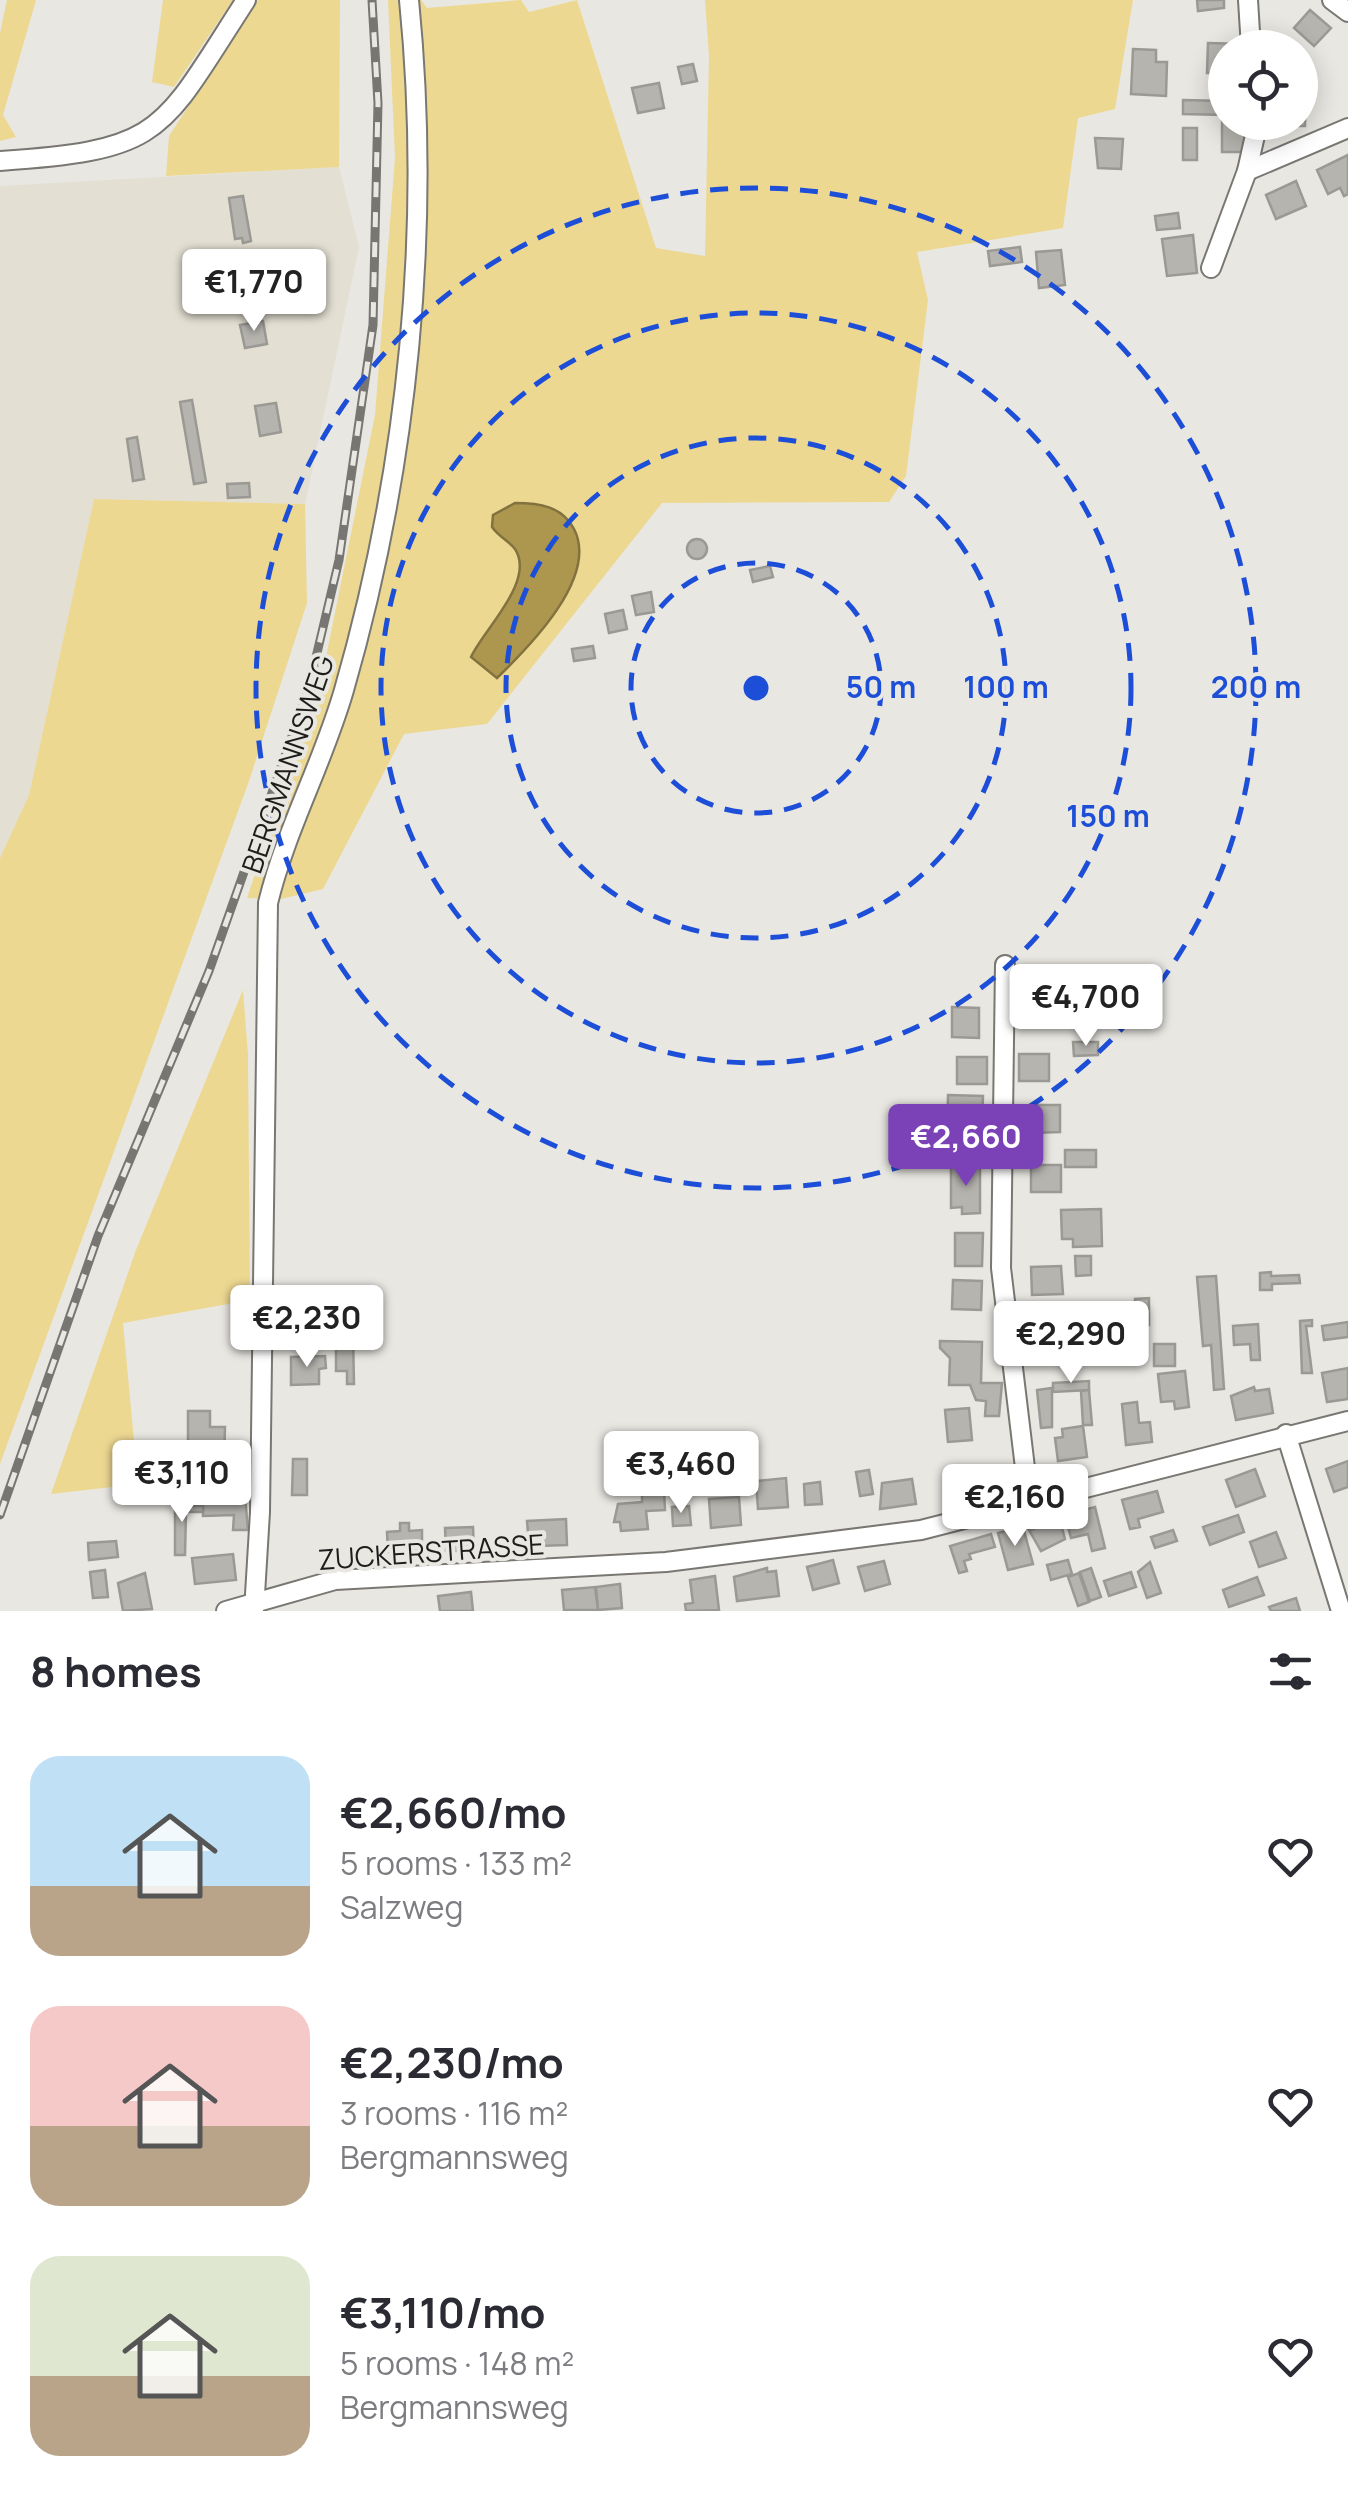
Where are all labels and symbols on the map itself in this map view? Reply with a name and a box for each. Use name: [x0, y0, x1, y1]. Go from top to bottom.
pin: €1,770: [173, 249, 335, 334]
street label: BERGMANNSWEG: [232, 650, 342, 878]
text: 50 m: [846, 666, 916, 707]
text: 100 m: [963, 666, 1049, 707]
text: 200 m: [1211, 666, 1301, 707]
centre of rings: [738, 670, 774, 706]
text: 150 m: [1066, 795, 1150, 836]
pin: €4,700: [1005, 964, 1167, 1049]
pin: €2,660: [885, 1104, 1047, 1189]
pin: €2,230: [226, 1285, 388, 1370]
pin: €2,290: [990, 1301, 1152, 1386]
pin: €3,460: [600, 1431, 762, 1516]
pin: €3,110: [101, 1440, 263, 1525]
pin: €2,160: [934, 1464, 1096, 1549]
street label: ZUCKERSTRASSE: [317, 1524, 545, 1578]

